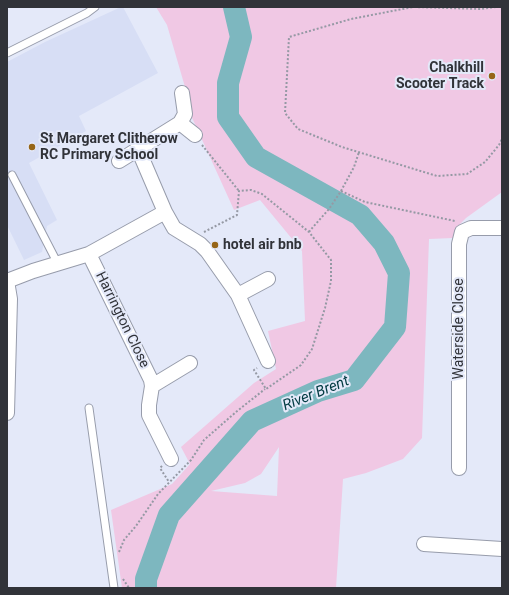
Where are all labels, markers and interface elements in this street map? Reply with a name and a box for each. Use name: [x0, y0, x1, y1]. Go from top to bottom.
place label: Chalkhill Scooter Track: [396, 60, 484, 92]
marker: Chalkhill Scooter Track: [487, 71, 497, 81]
place label: St Margaret Clitherow RC Primary School: [40, 131, 178, 164]
marker: St Margaret Clitherow RC Primary School: [27, 142, 37, 152]
place label: hotel air bnb: [223, 237, 302, 253]
marker: hotel air bnb: [210, 240, 220, 250]
street label: Harrington Close: [91, 269, 153, 371]
street label: Waterside Close: [451, 278, 467, 380]
water label: River Brent: [280, 373, 352, 415]

